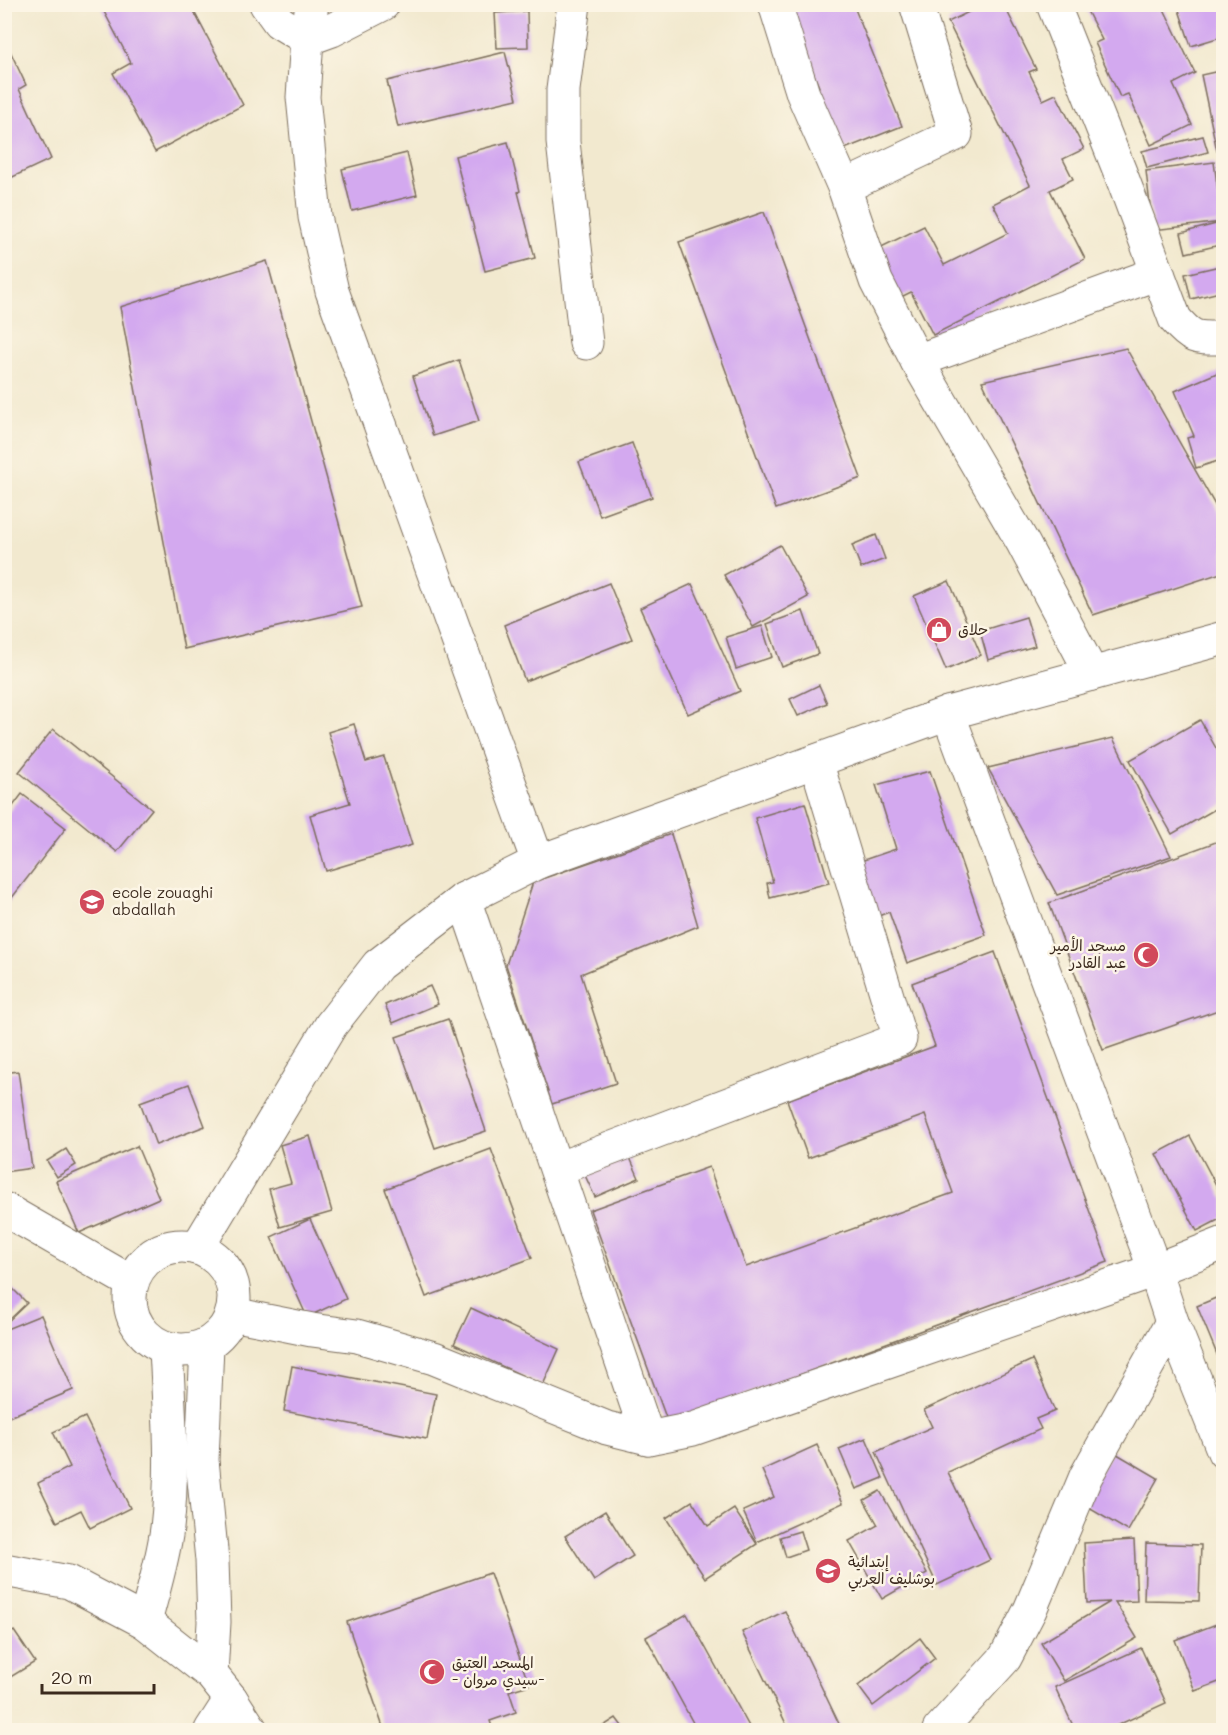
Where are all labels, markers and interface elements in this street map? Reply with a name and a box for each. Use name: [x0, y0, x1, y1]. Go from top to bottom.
shop icon: حلاق: [924, 615, 954, 645]
place label: حلاق: [958, 619, 988, 639]
place label: ecole zouaghi abdallah: [112, 882, 213, 919]
school or university icon: ecole zouaghi abdallah: [77, 887, 107, 917]
place label: مسجد الأمير عبد القادر: [1048, 935, 1126, 972]
mosque icon: مسجد الأمير عبد القادر: [1131, 940, 1161, 970]
place label: إبتدائية بوشليف العربي: [848, 1551, 935, 1592]
school or university icon: إبتدائية بوشليف العربي: [813, 1556, 843, 1586]
place label: المسجد العتيق - سيدي مروان-: [452, 1652, 545, 1691]
scale bar: [42, 1657, 154, 1695]
mosque icon: المسجد العتيق - سيدي مروان-: [417, 1657, 447, 1687]
text: 20 m: [51, 1665, 92, 1689]

